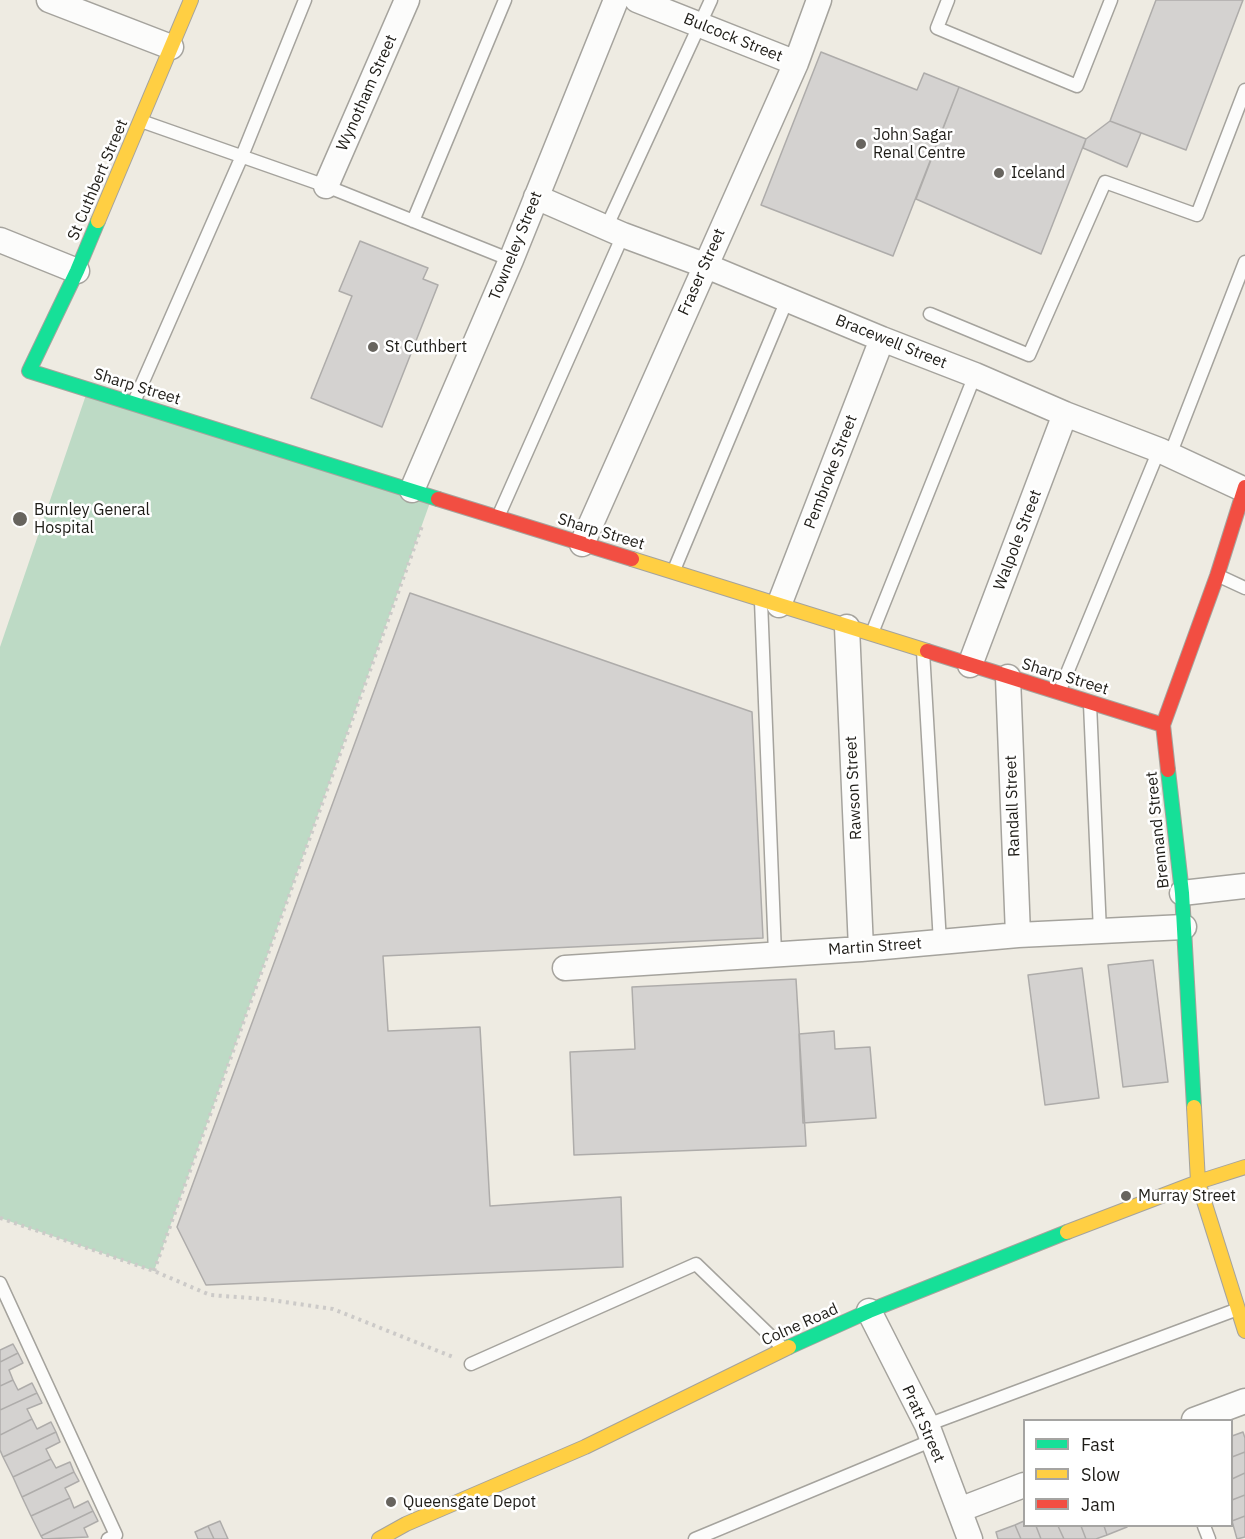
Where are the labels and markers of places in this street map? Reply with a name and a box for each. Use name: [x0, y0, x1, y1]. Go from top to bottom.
place label: John Sagar Renal Centre: [873, 125, 966, 163]
marker: John Sagar Renal Centre: [854, 137, 868, 151]
place label: Iceland: [1011, 163, 1065, 183]
marker: Iceland: [992, 166, 1006, 180]
place label: St Cuthbert: [385, 337, 467, 357]
marker: St Cuthbert: [366, 340, 380, 354]
place label: Burnley General Hospital: [34, 500, 150, 538]
marker: Burnley General Hospital: [11, 510, 29, 528]
place label: Murray Street: [1138, 1186, 1236, 1206]
marker: Murray Street: [1119, 1189, 1133, 1203]
place label: Queensgate Depot: [403, 1492, 536, 1512]
marker: Queensgate Depot: [384, 1495, 398, 1509]

